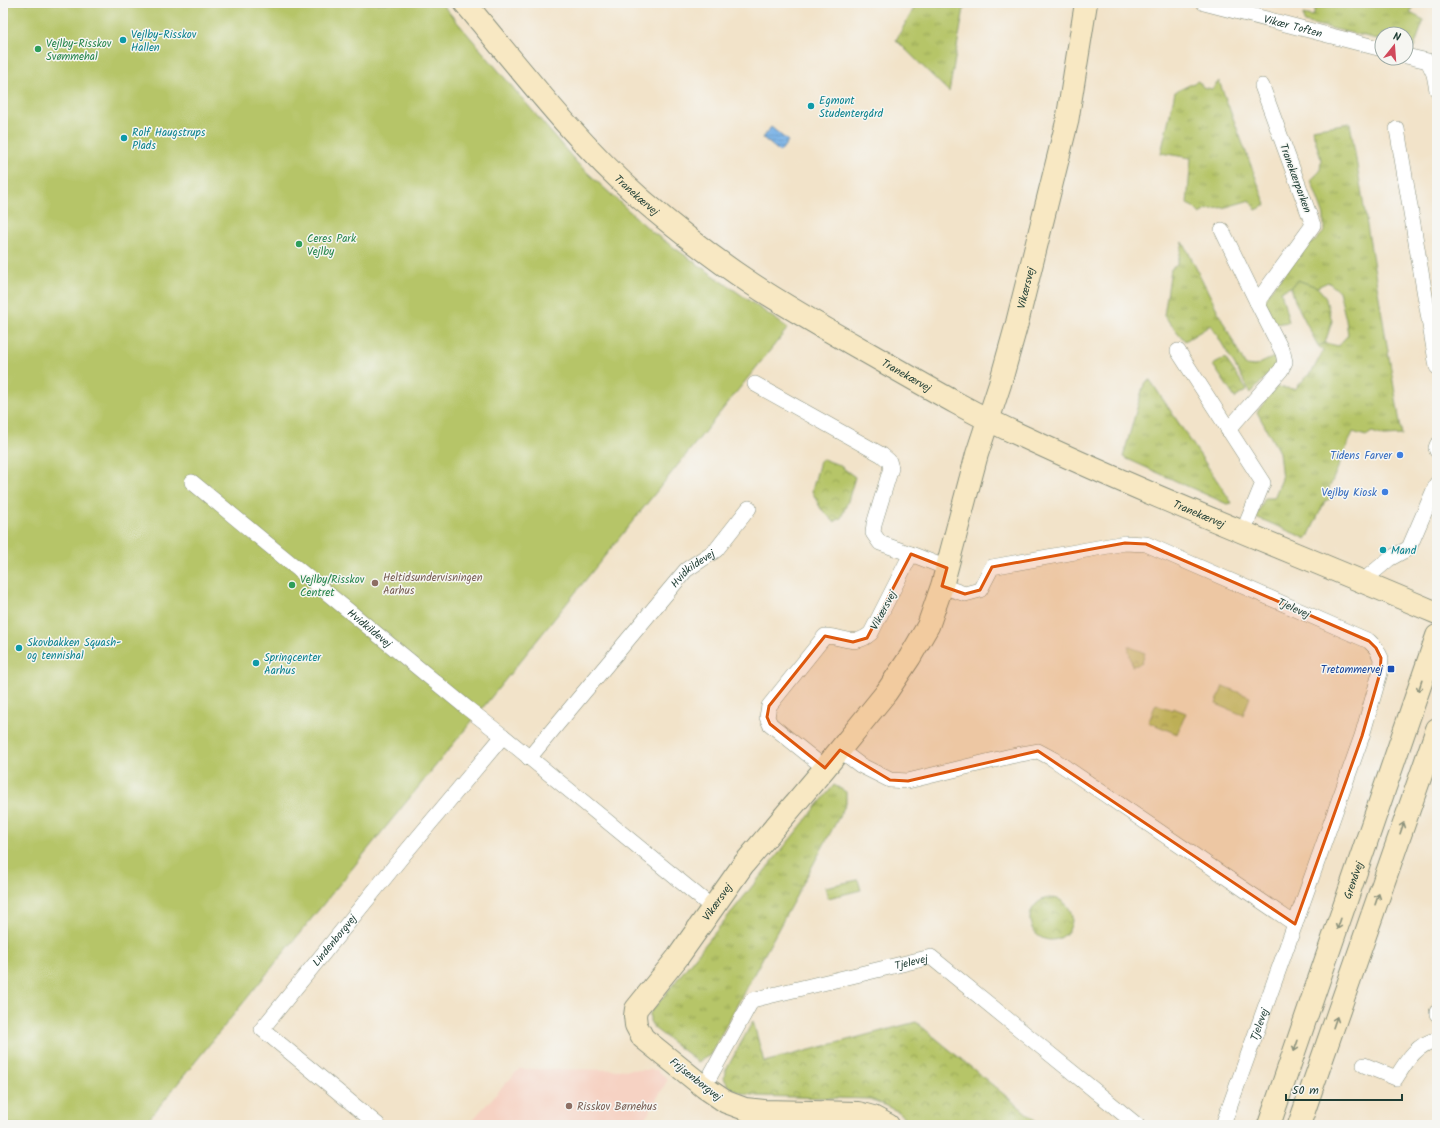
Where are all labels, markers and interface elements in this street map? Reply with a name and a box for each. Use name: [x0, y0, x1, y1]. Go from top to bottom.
street label: Vikær Toften: [1262, 11, 1324, 43]
place label: Vejlby-Risskov Hallen: [131, 26, 197, 57]
north arrow: [1374, 26, 1414, 66]
text: N: [1391, 28, 1403, 47]
place label: Vejlby-Risskov Svømmehal: [46, 35, 112, 66]
marker: Vejlby-Risskov Hallen: [118, 35, 128, 45]
marker: Vejlby-Risskov Svømmehal: [33, 44, 43, 54]
place label: Egmont Studentergård: [819, 92, 884, 123]
marker: Egmont Studentergård: [806, 101, 816, 111]
place label: Rolf Haugstrups Plads: [132, 124, 206, 155]
marker: Rolf Haugstrups Plads: [119, 133, 129, 143]
street label: Tranekærparken: [1274, 141, 1316, 216]
street label: Tranekærvej: [610, 171, 664, 221]
place label: Ceres Park Vejlby: [307, 230, 357, 261]
marker: Ceres Park Vejlby: [294, 239, 304, 249]
street label: Vikærsvej: [1013, 264, 1041, 311]
street label: Tranekærvej: [878, 354, 935, 398]
place label: Tidens Farver: [1330, 447, 1393, 465]
marker: Tidens Farver: [1395, 450, 1405, 460]
place label: Vejlby Kiosk: [1321, 484, 1378, 502]
marker: Vejlby Kiosk: [1380, 487, 1390, 497]
street label: Tranekærvej: [1170, 496, 1229, 534]
place label: Mand: [1391, 542, 1417, 560]
street label: Hvidkildevej: [667, 544, 720, 592]
marker: Mand: [1378, 545, 1388, 555]
place label: Heltidsundervisningen Aarhus: [383, 569, 483, 600]
place label: Vejlby/Risskov Centret: [300, 571, 365, 602]
marker: Heltidsundervisningen Aarhus: [370, 578, 380, 588]
marker: Vejlby/Risskov Centret: [287, 580, 297, 590]
street label: Vikærsvej: [866, 586, 902, 633]
street label: Tjelevej: [1275, 594, 1314, 624]
street label: Hvidkildevej: [343, 605, 396, 654]
place label: Skovbakken Squash- og tennishal: [27, 634, 121, 665]
marker: Skovbakken Squash- og tennishal: [14, 643, 24, 653]
place label: Springcenter Aarhus: [264, 649, 322, 680]
marker: Springcenter Aarhus: [251, 658, 261, 668]
place label: Tretommervej: [1321, 661, 1384, 679]
marker: Tretommervej: [1386, 664, 1396, 674]
one-way arrow: [1416, 679, 1423, 692]
one-way arrow: [1398, 823, 1406, 835]
street label: Grenåvej: [1339, 858, 1369, 902]
street label: Vikærsvej: [698, 879, 738, 925]
one-way arrow: [1374, 893, 1381, 906]
street label: Lindenborgvej: [308, 910, 363, 971]
one-way arrow: [1334, 917, 1342, 929]
street label: Tjelevej: [893, 950, 931, 975]
street label: Tjelevej: [1246, 1005, 1275, 1044]
one-way arrow: [1331, 1016, 1339, 1028]
one-way arrow: [1292, 1040, 1299, 1053]
street label: Frijsenborgvej: [665, 1054, 726, 1107]
scale bar: [1286, 1076, 1402, 1102]
text: 50 m: [1292, 1081, 1319, 1100]
place label: Risskov Børnehus: [577, 1098, 657, 1116]
marker: Risskov Børnehus: [564, 1101, 574, 1111]

